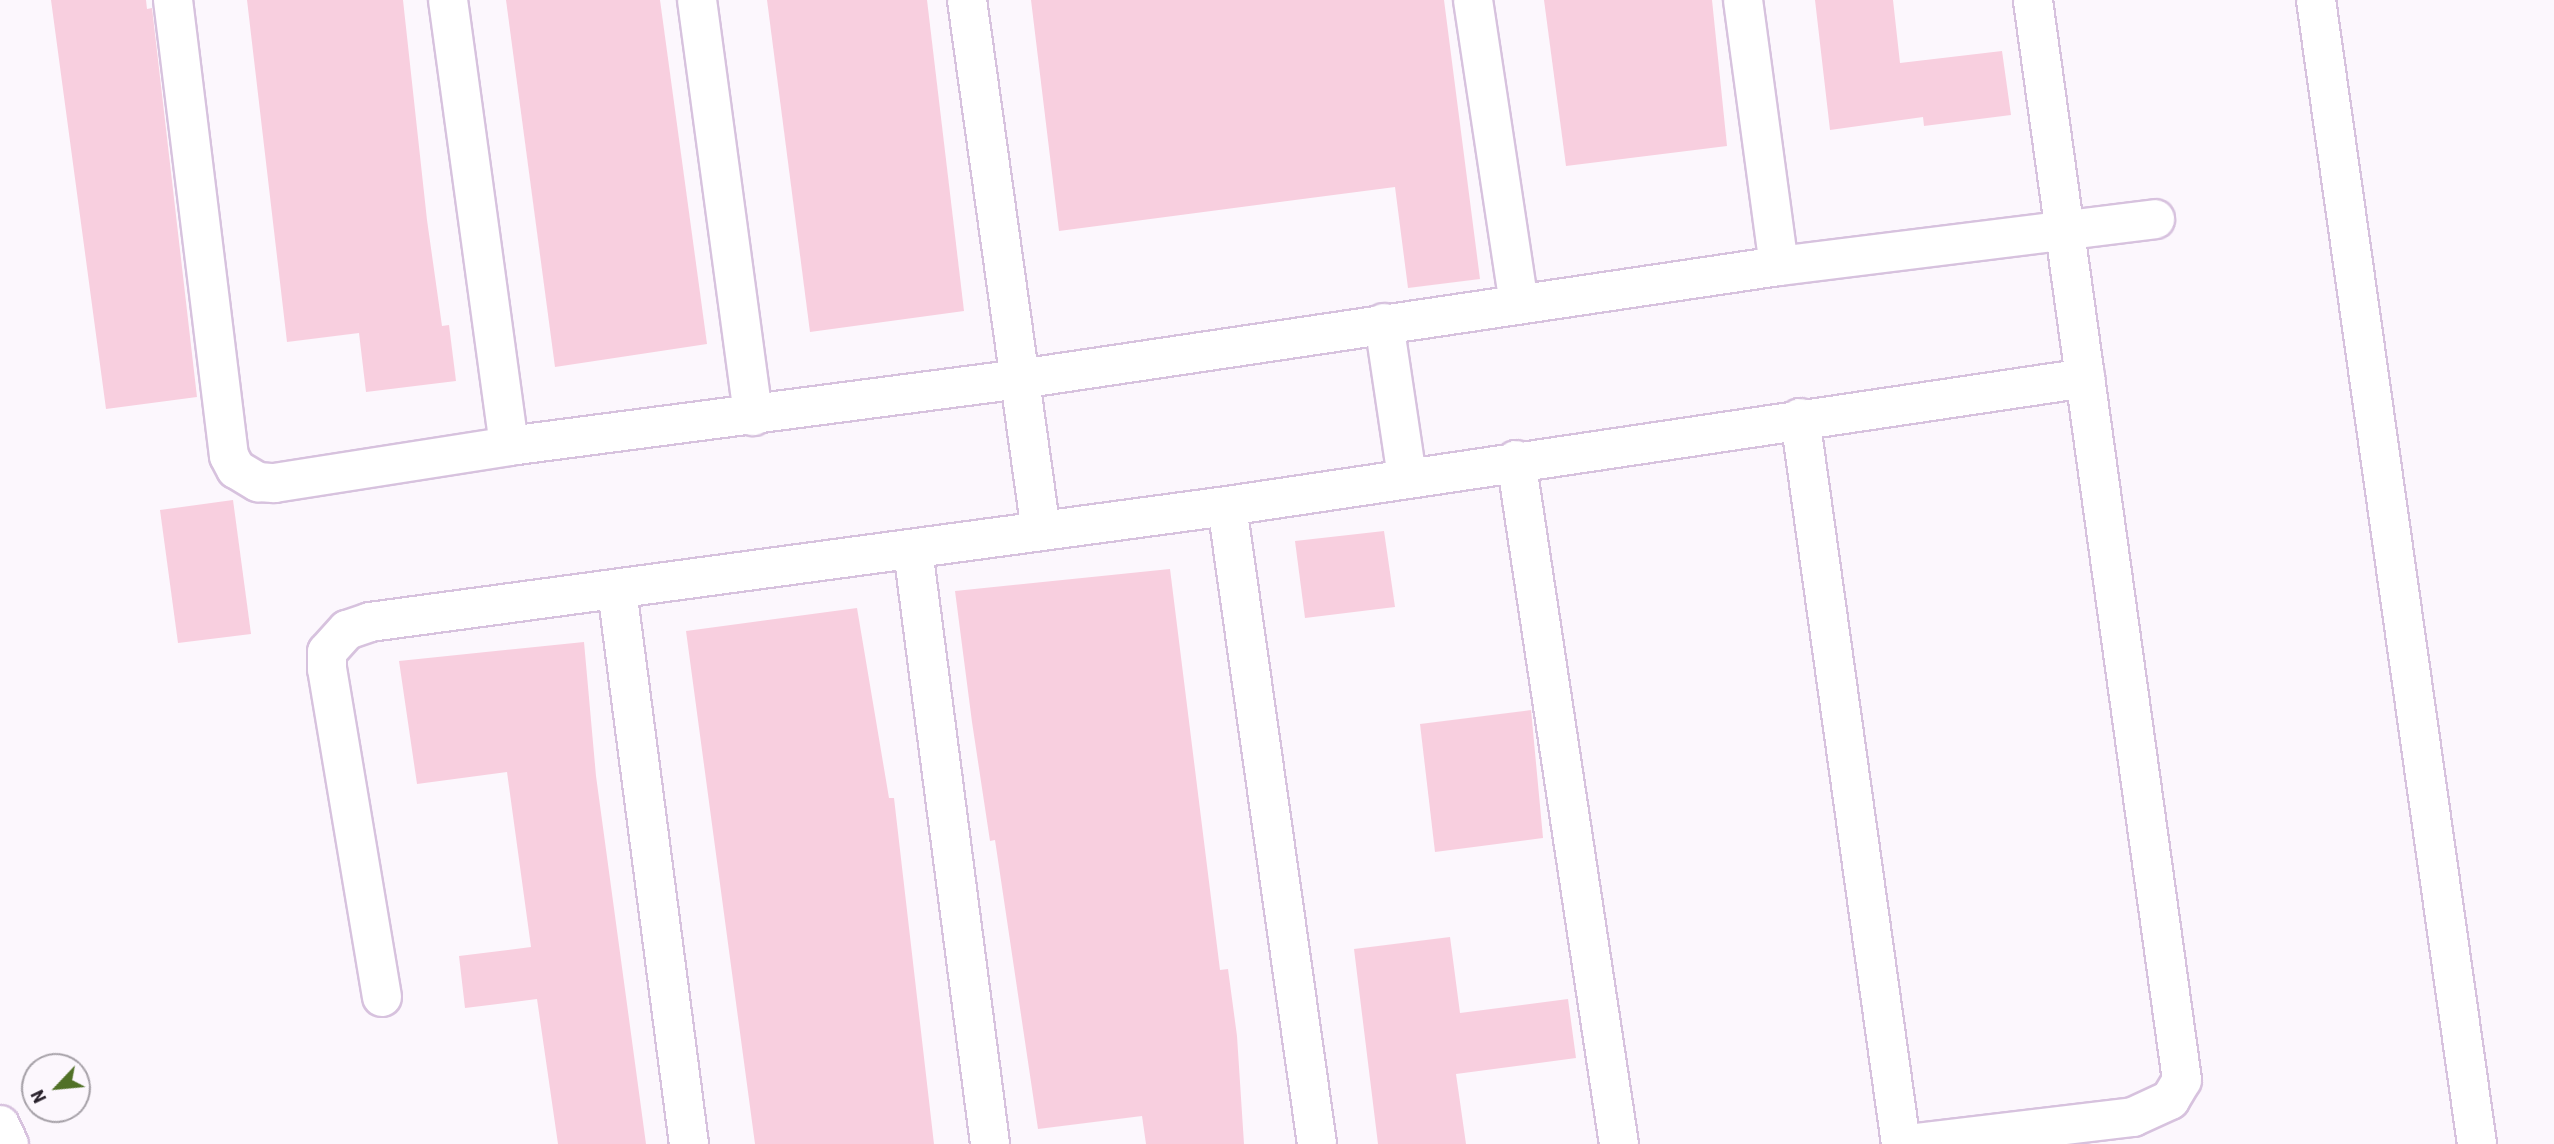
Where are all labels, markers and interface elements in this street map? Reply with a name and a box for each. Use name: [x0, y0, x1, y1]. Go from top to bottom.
north arrow: [21, 1053, 91, 1123]
text: N: [26, 1086, 51, 1107]

